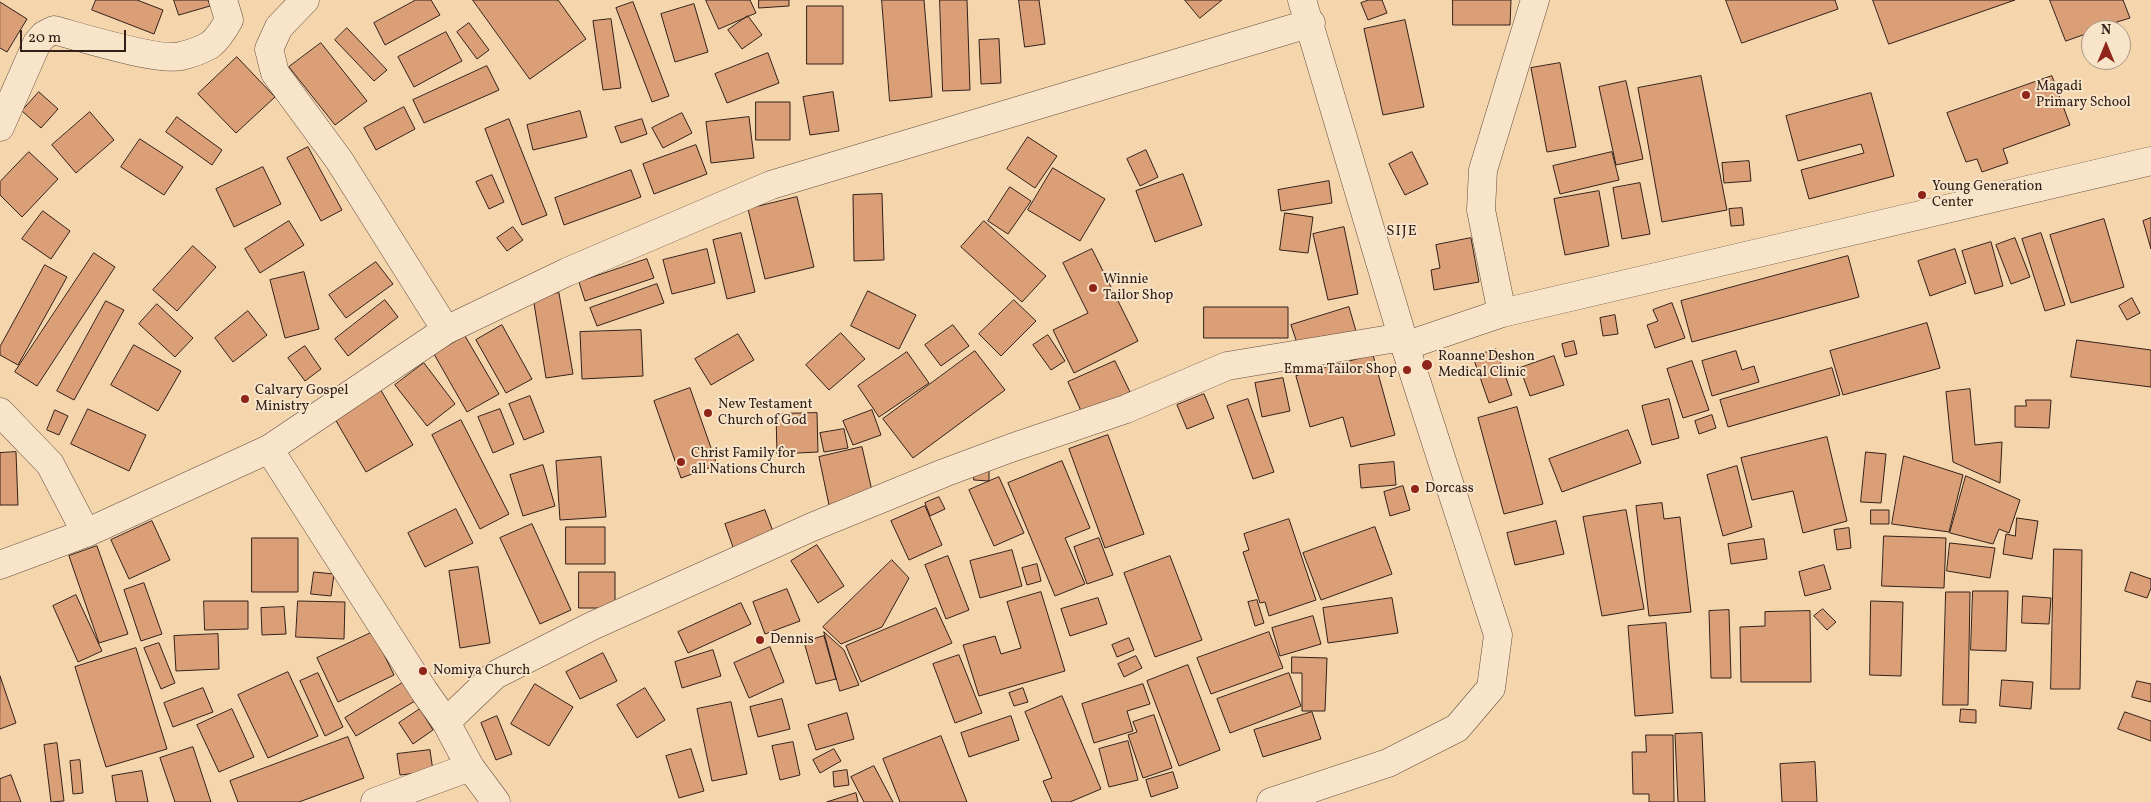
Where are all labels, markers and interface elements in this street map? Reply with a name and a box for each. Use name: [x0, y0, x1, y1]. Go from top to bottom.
scale bar: [22, 20, 129, 52]
north arrow: [2081, 20, 2131, 70]
text: N: [2101, 21, 2111, 40]
text: 20 m: [28, 28, 61, 49]
place label: Magadi Primary School: [2036, 79, 2131, 111]
marker: Magadi Primary School: [2020, 89, 2032, 101]
place label: Young Generation Center: [1932, 179, 2043, 212]
marker: Young Generation Center: [1916, 189, 1928, 201]
district label: SIJE: [1386, 223, 1418, 241]
place label: Winnie Tailor Shop: [1103, 272, 1173, 304]
marker: Winnie Tailor Shop: [1087, 282, 1099, 294]
place label: Roanne Deshon Medical Clinic: [1438, 349, 1535, 382]
marker: Roanne Deshon Medical Clinic: [1420, 358, 1434, 372]
place label: Emma Tailor Shop: [1284, 362, 1397, 378]
marker: Emma Tailor Shop: [1401, 364, 1413, 376]
place label: Calvary Gospel Ministry: [255, 383, 348, 416]
marker: Calvary Gospel Ministry: [239, 393, 251, 405]
place label: New Testament Church of God: [718, 397, 813, 430]
marker: New Testament Church of God: [702, 407, 714, 419]
place label: Christ Family for all Nations Church: [691, 446, 806, 478]
marker: Christ Family for all Nations Church: [675, 456, 687, 468]
place label: Dorcass: [1425, 481, 1474, 497]
marker: Dorcass: [1409, 483, 1421, 495]
place label: Dennis: [770, 632, 814, 648]
marker: Dennis: [754, 634, 766, 646]
place label: Nomiya Church: [433, 663, 530, 679]
marker: Nomiya Church: [417, 665, 429, 677]

